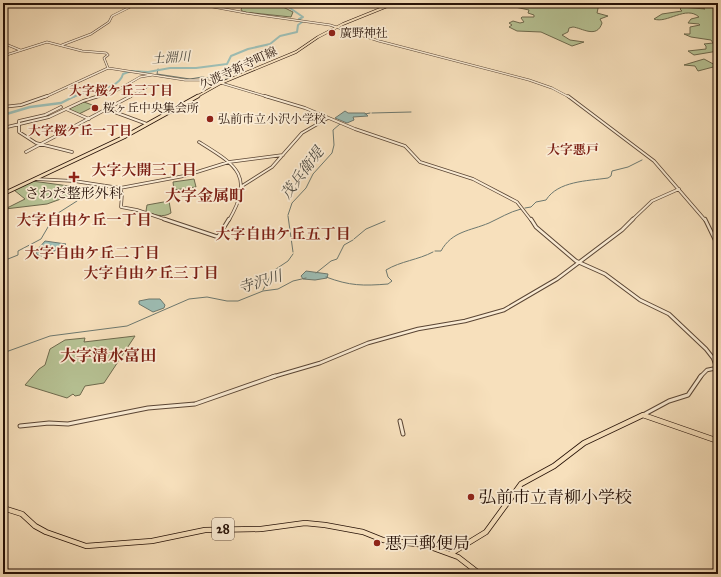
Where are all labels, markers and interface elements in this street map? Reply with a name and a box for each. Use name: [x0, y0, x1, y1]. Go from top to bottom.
place label: 廣野神社: [340, 26, 388, 40]
marker: 廣野神社: [327, 28, 337, 38]
street label: 久渡寺新寺町線: [197, 44, 279, 92]
water label: 土淵川: [151, 49, 193, 67]
district label: 大字桜ケ丘三丁目: [69, 83, 173, 99]
place label: 桜ヶ丘中央集会所: [103, 101, 199, 115]
marker: 桜ヶ丘中央集会所: [90, 103, 100, 113]
place label: 弘前市立小沢小学校: [218, 112, 326, 126]
marker: 弘前市立小沢小学校: [205, 114, 215, 124]
district label: 大字桜ケ丘一丁目: [28, 123, 132, 139]
water label: 茂兵衛堤: [277, 142, 328, 202]
district label: 大字悪戸: [547, 142, 599, 158]
district label: 大字大開三丁目: [91, 161, 197, 179]
marker: さわだ整形外科: [68, 171, 80, 183]
place label: さわだ整形外科: [25, 185, 123, 202]
district label: 大字金属町: [165, 186, 245, 205]
district label: 大字自由ケ丘一丁目: [16, 211, 152, 229]
district label: 大字自由ケ丘五丁目: [215, 225, 351, 243]
district label: 大字自由ケ丘二丁目: [24, 244, 160, 262]
district label: 大字自由ケ丘三丁目: [83, 264, 219, 282]
water label: 寺沢川: [236, 266, 286, 297]
district label: 大字清水富田: [60, 346, 156, 365]
place label: 弘前市立青柳小学校: [479, 487, 632, 508]
marker: 弘前市立青柳小学校: [466, 492, 476, 502]
road number: 28: [212, 518, 234, 540]
place label: 悪戸郵便局: [385, 533, 470, 554]
marker: 悪戸郵便局: [372, 538, 382, 548]

